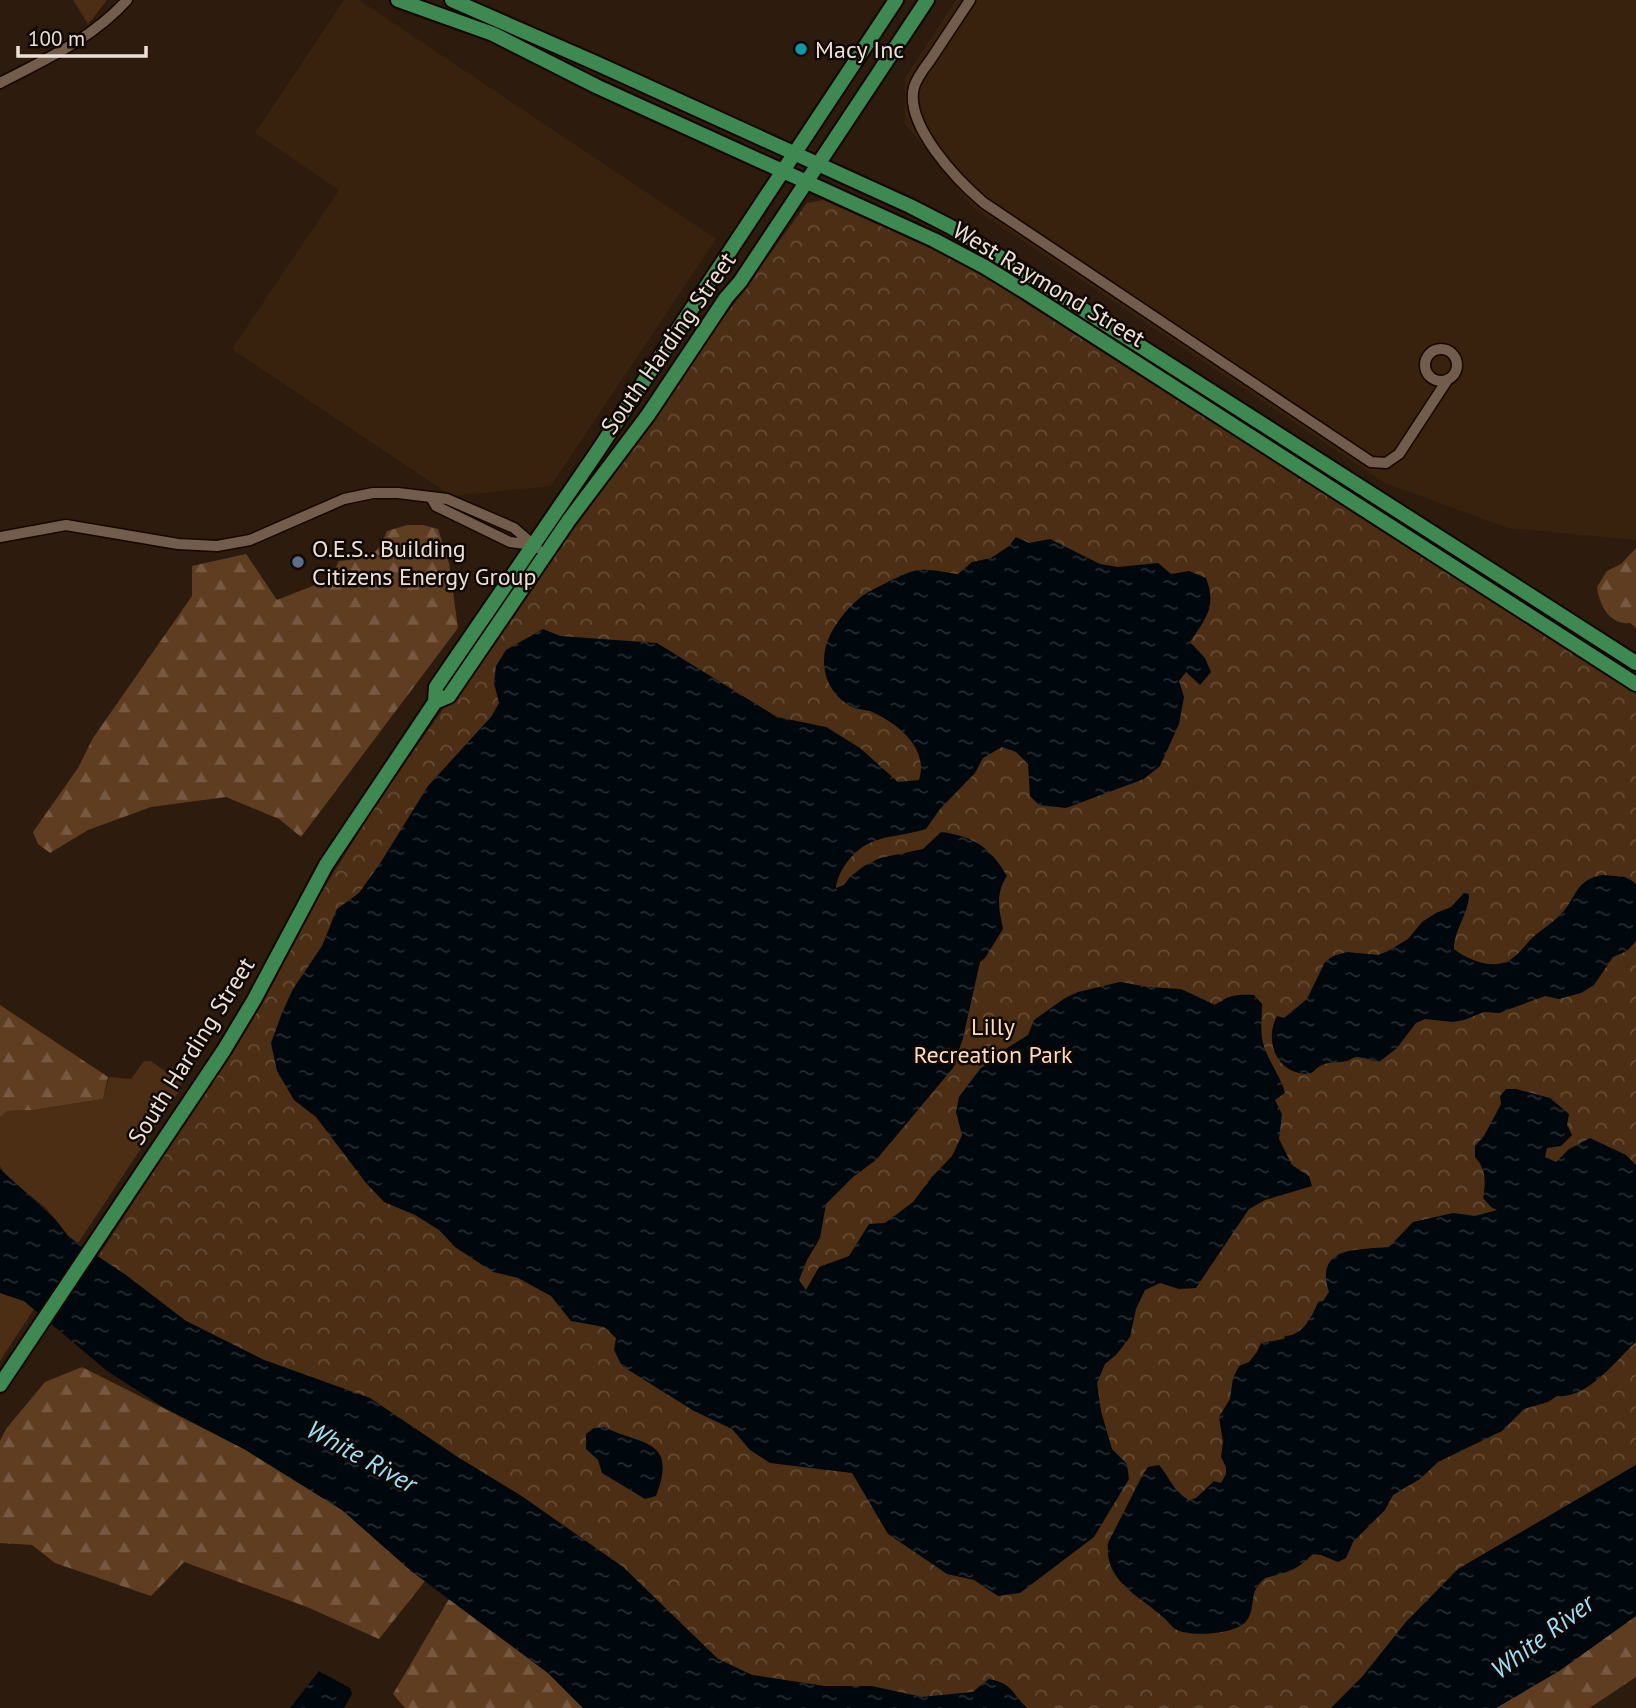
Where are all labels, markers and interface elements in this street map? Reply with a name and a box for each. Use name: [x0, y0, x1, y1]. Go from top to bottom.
scale bar: [18, 14, 145, 58]
text: 100 m: [28, 25, 85, 52]
place label: Macy Inc: [815, 34, 904, 65]
marker: Macy Inc: [793, 41, 809, 57]
street label: West Raymond Street: [947, 214, 1151, 354]
street label: South Harding Street: [594, 246, 742, 440]
place label: O.E.S.. Building Citizens Energy Group: [312, 533, 536, 592]
marker: O.E.S.. Building Citizens Energy Group: [290, 554, 306, 570]
street label: South Harding Street: [121, 951, 261, 1151]
park label: Lilly Recreation Park: [913, 1011, 1073, 1070]
water label: White River: [301, 1412, 424, 1500]
water label: White River: [1484, 1586, 1601, 1686]

